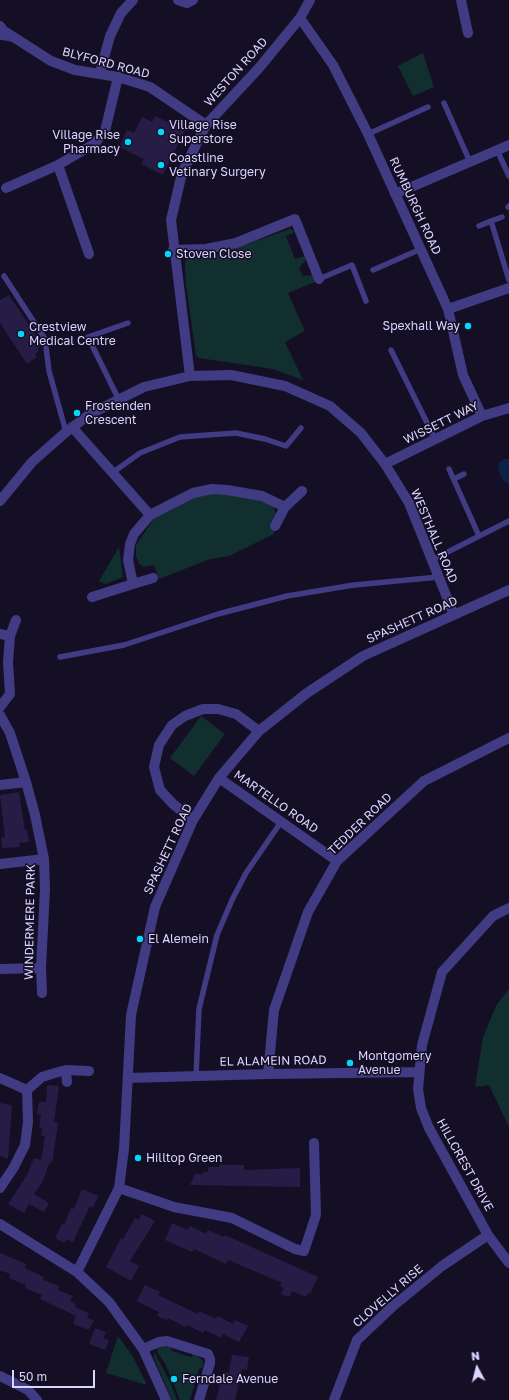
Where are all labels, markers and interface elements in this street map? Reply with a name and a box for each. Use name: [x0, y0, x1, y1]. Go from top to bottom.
street label: WESTON ROAD: [201, 35, 271, 109]
street label: BLYFORD ROAD: [61, 44, 151, 82]
place label: Village Rise Superstore: [169, 118, 237, 146]
marker: Village Rise Superstore: [156, 127, 166, 137]
place label: Village Rise Pharmacy: [52, 128, 120, 156]
marker: Village Rise Pharmacy: [123, 137, 133, 147]
place label: Coastline Vetinary Surgery: [169, 151, 266, 179]
street label: RUMBURGH ROAD: [386, 155, 444, 257]
marker: Coastline Vetinary Surgery: [156, 160, 166, 170]
place label: Stoven Close: [176, 247, 251, 261]
marker: Stoven Close: [163, 249, 173, 259]
place label: Spexhall Way: [382, 319, 460, 333]
place label: Crestview Medical Centre: [29, 320, 116, 348]
marker: Spexhall Way: [463, 321, 473, 331]
marker: Crestview Medical Centre: [16, 329, 26, 339]
place label: Frostenden Crescent: [85, 399, 151, 427]
street label: WISSETT WAY: [401, 399, 481, 447]
marker: Frostenden Crescent: [72, 408, 82, 418]
street label: WESTHALL ROAD: [408, 487, 460, 585]
street label: SPASHETT ROAD: [364, 593, 460, 647]
street label: MARTELLO ROAD: [231, 768, 321, 836]
street label: TEDDER ROAD: [325, 790, 395, 858]
street label: SPASHETT ROAD: [141, 801, 195, 897]
street label: WINDERMERE PARK: [22, 864, 38, 980]
place label: El Alemein: [148, 932, 209, 946]
marker: El Alemein: [135, 934, 145, 944]
place label: Montgomery Avenue: [358, 1049, 431, 1077]
street label: EL ALAMEIN ROAD: [219, 1053, 327, 1069]
marker: Montgomery Avenue: [345, 1058, 355, 1068]
street label: HILLCREST DRIVE: [434, 1116, 496, 1214]
place label: Hilltop Green: [146, 1151, 222, 1165]
marker: Hilltop Green: [133, 1153, 143, 1163]
street label: CLOVELLY RISE: [350, 1262, 426, 1330]
north arrow: [457, 1348, 497, 1388]
text: N: [471, 1349, 480, 1363]
scale bar: [14, 1362, 97, 1388]
text: 50 m: [19, 1369, 47, 1384]
place label: Ferndale Avenue: [182, 1372, 278, 1386]
marker: Ferndale Avenue: [169, 1374, 179, 1384]

